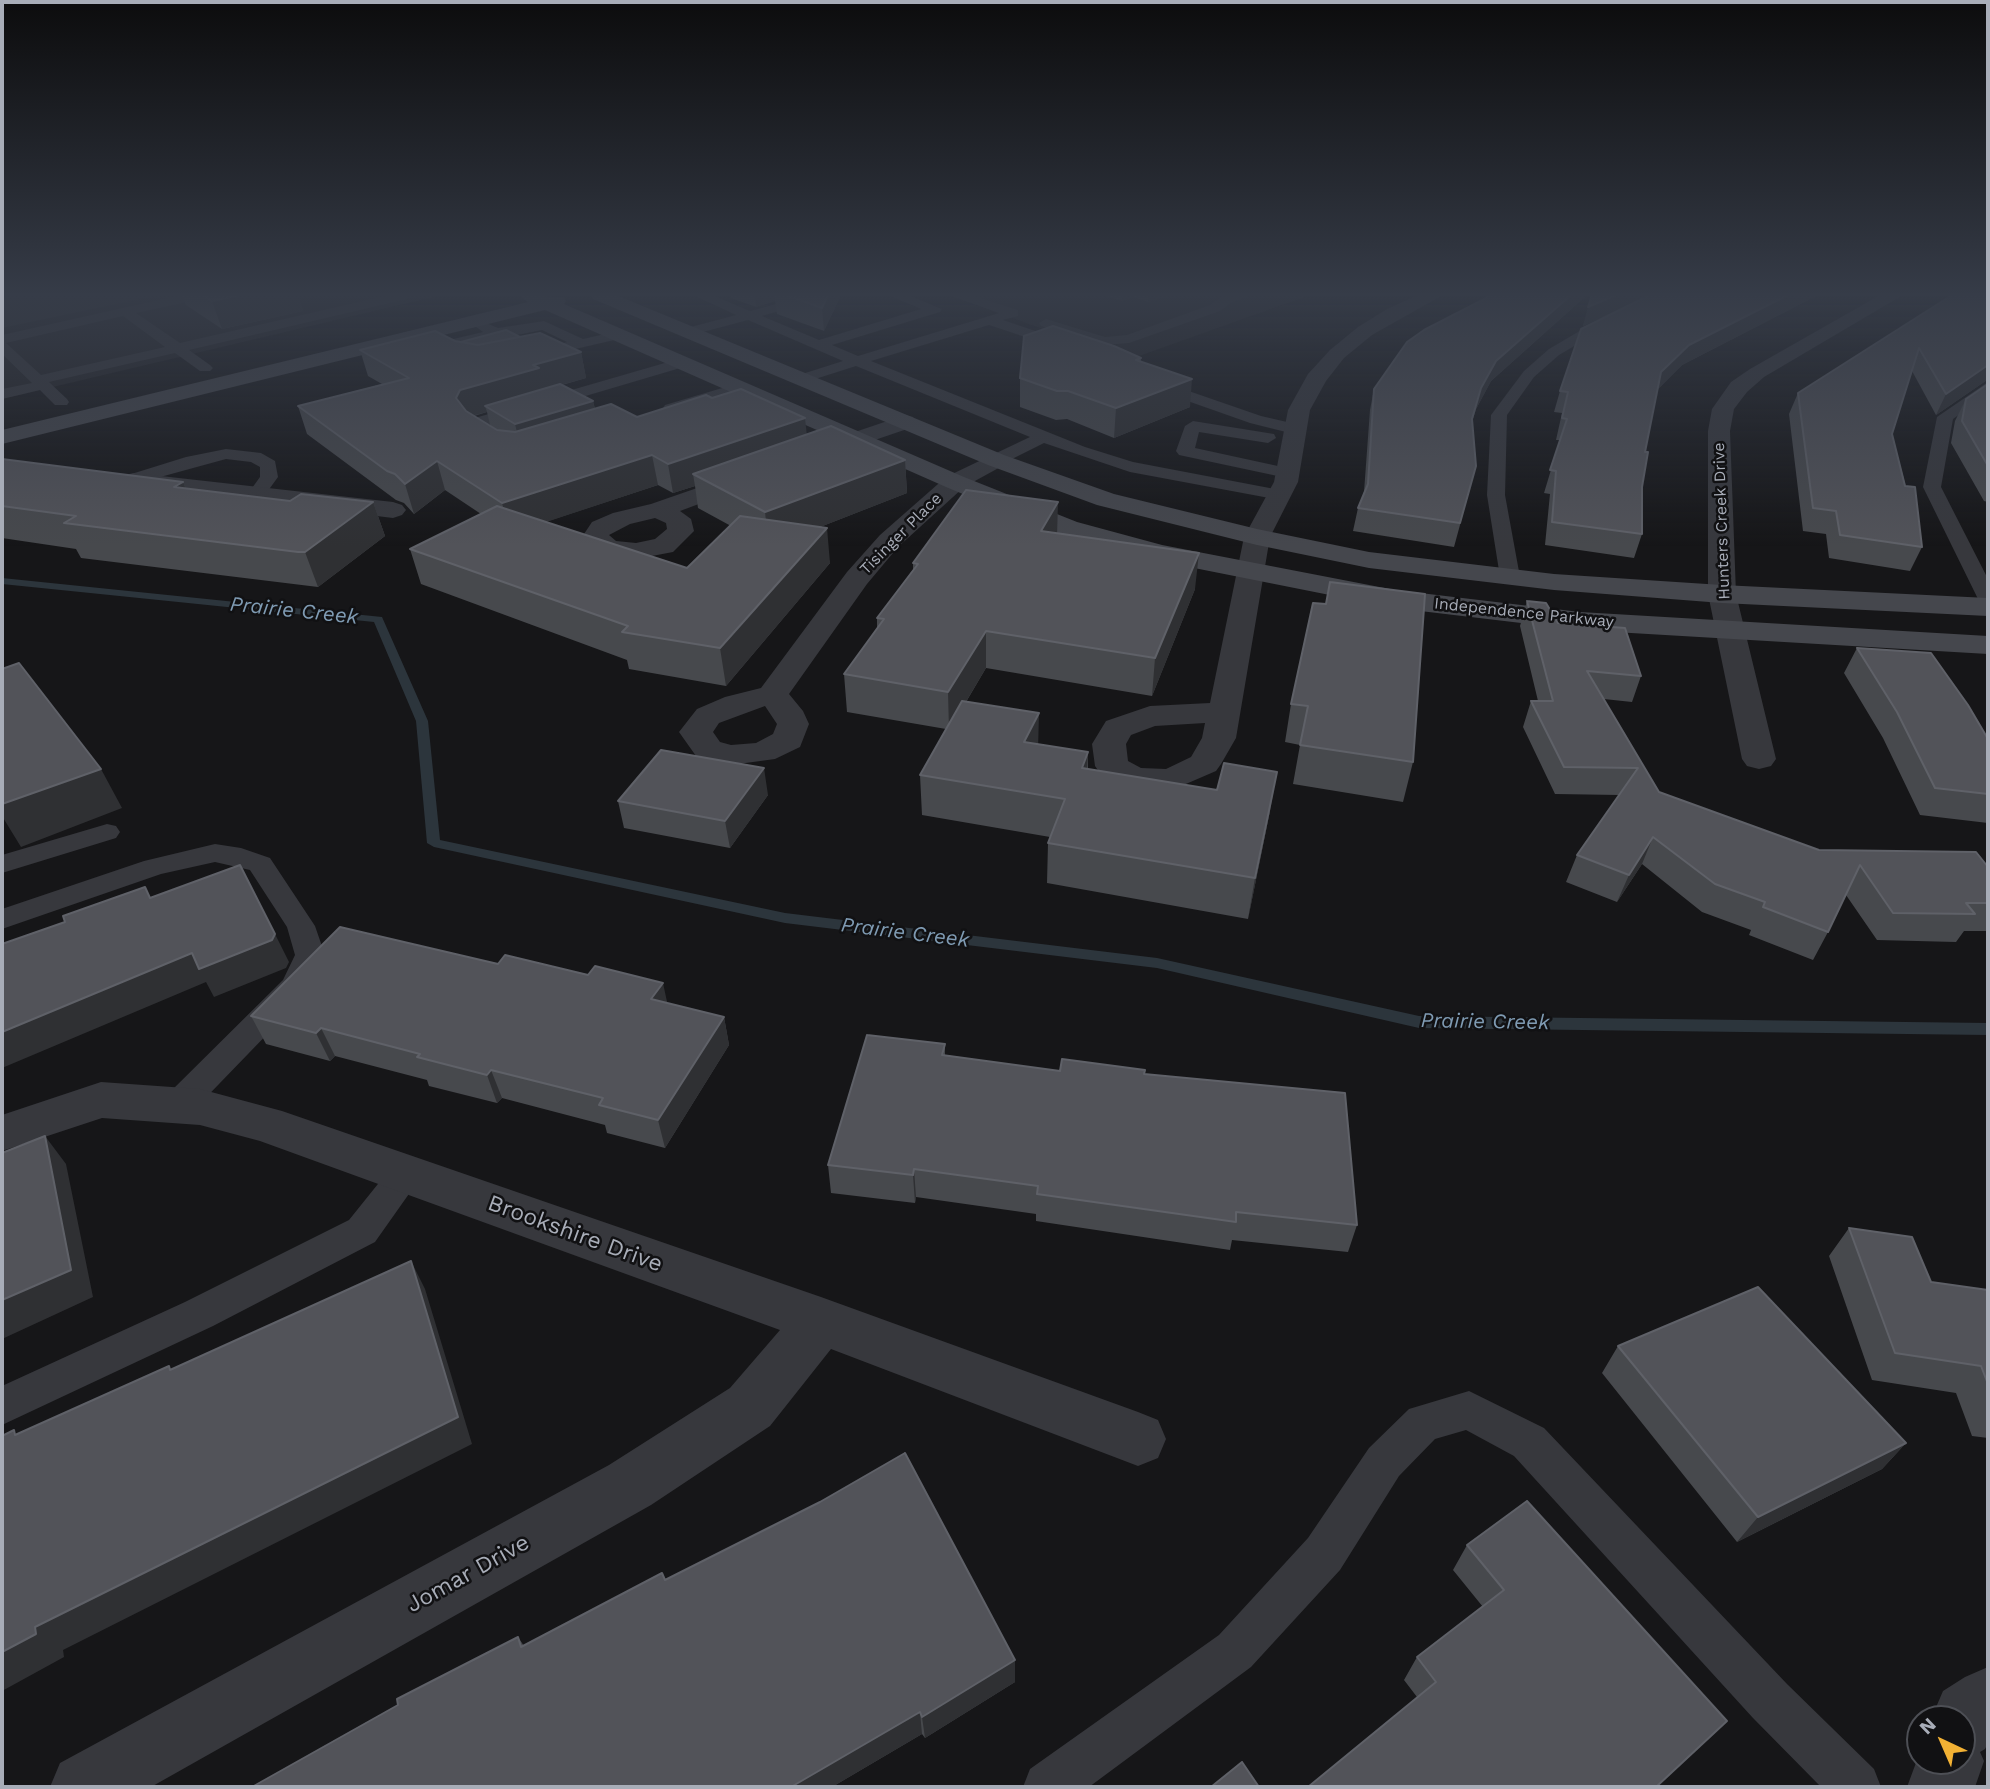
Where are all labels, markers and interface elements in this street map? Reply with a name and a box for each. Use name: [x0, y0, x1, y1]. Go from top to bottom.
street label: Hunters Creek Drive: [1710, 442, 1734, 600]
street label: Tisinger Place: [856, 489, 946, 579]
water label: Prairie Creek: [229, 592, 359, 630]
street label: Independence Parkway: [1433, 594, 1615, 632]
water label: Prairie Creek: [839, 913, 971, 953]
water label: Prairie Creek: [1420, 1008, 1550, 1036]
street label: Brookshire Drive: [484, 1190, 666, 1278]
street label: Jomar Drive: [402, 1529, 534, 1619]
north arrow: [1906, 1705, 1976, 1775]
text: N: [1914, 1713, 1941, 1739]

